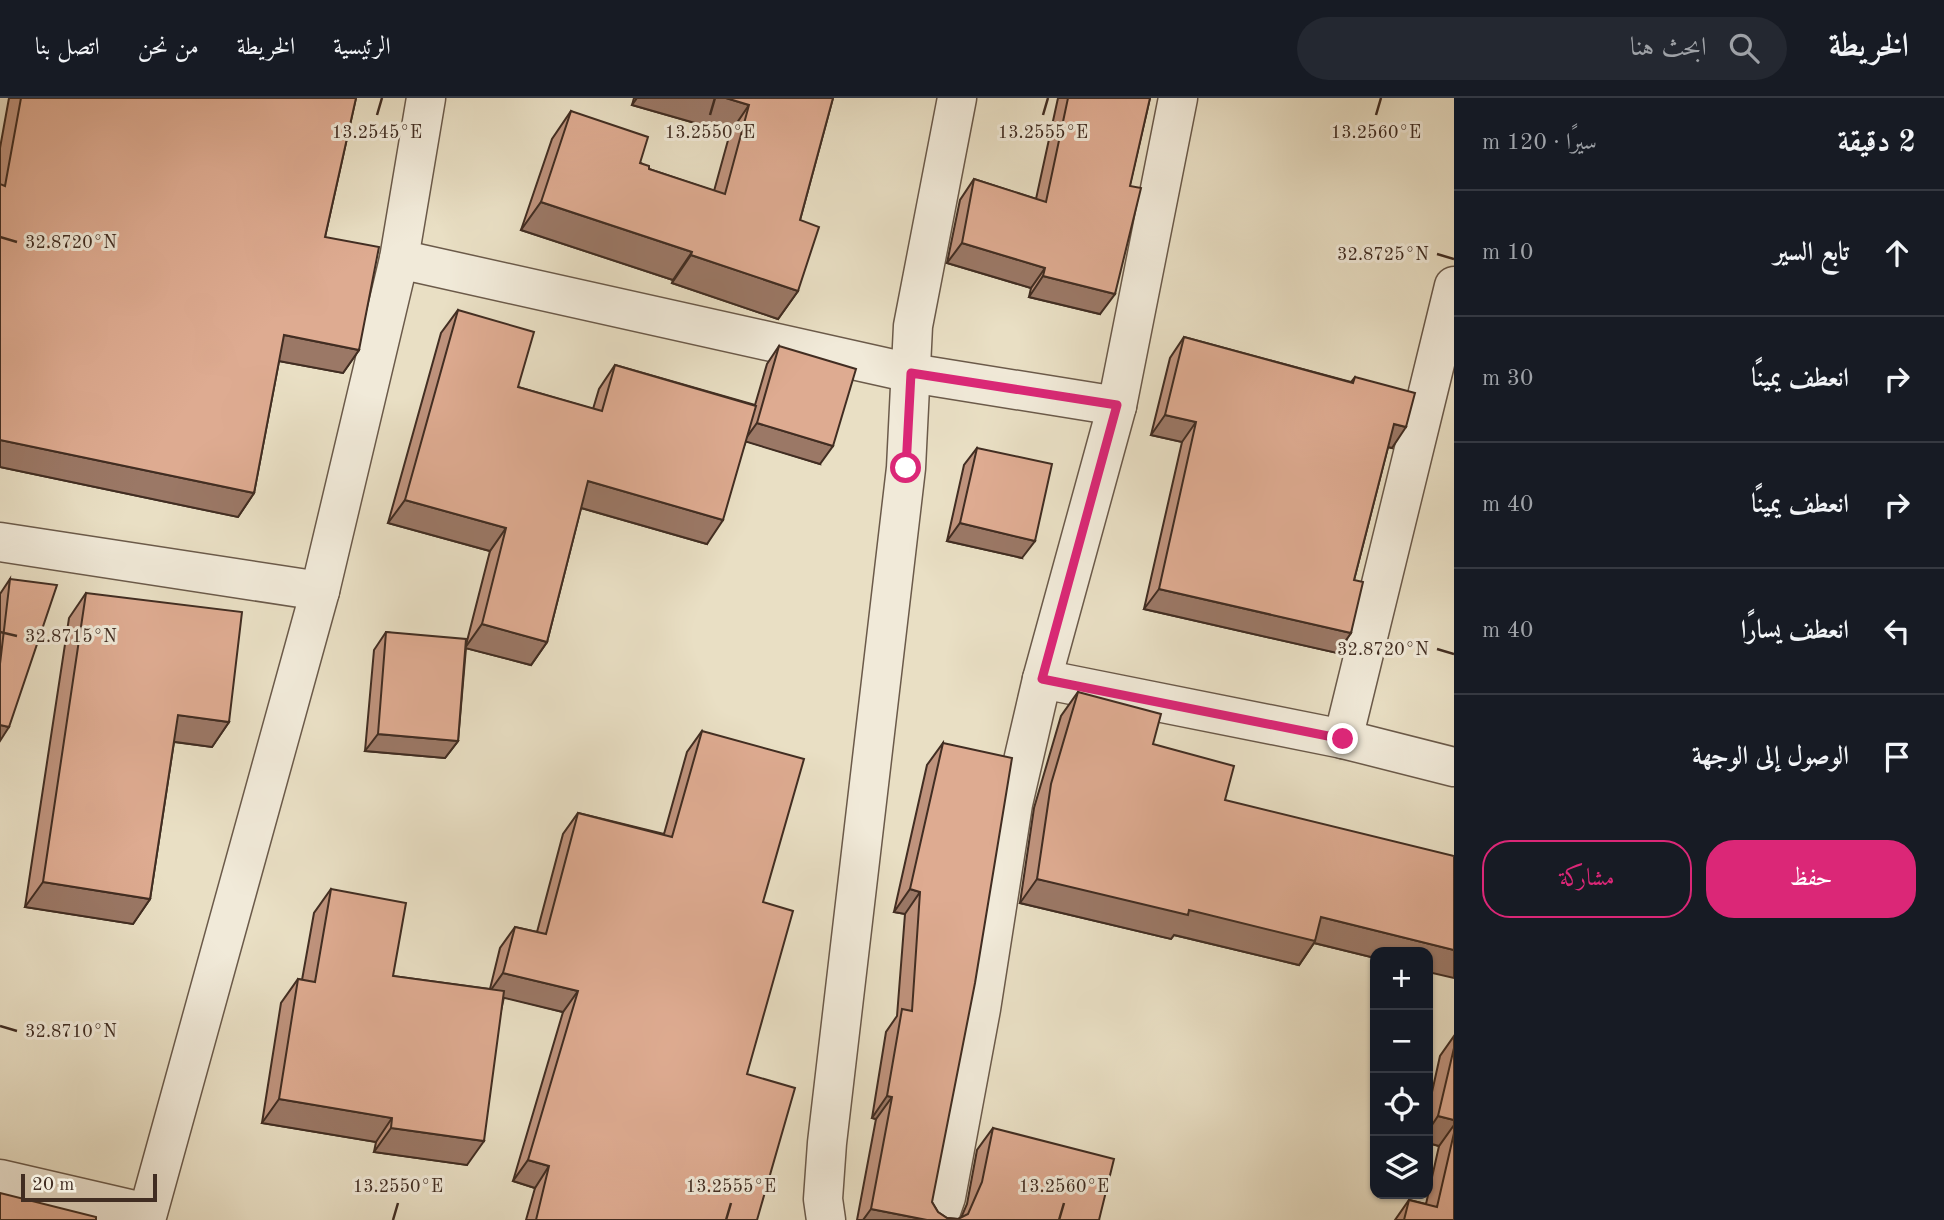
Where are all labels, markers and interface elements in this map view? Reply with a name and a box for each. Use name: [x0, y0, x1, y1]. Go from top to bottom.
search box: [1297, 17, 1787, 80]
icon: search: [1725, 29, 1763, 67]
text: الخريطة: [1829, 31, 1909, 64]
text: ابحث هنا: [1630, 35, 1707, 61]
text: اتصل بنا: [35, 36, 100, 60]
text: من نحن: [138, 36, 199, 60]
text: الخريطة: [237, 36, 295, 60]
text: الرئيسية: [333, 36, 391, 60]
text: 13.2545°E: [332, 124, 422, 142]
text: 13.2550°E: [665, 124, 755, 142]
text: 13.2555°E: [998, 124, 1088, 142]
text: 13.2560°E: [1331, 124, 1421, 142]
text: 2 دقيقة: [1838, 128, 1916, 158]
text: سيرًا · 120 m: [1482, 131, 1597, 154]
text: 32.8720°N: [25, 234, 117, 252]
icon: ahead: [1878, 234, 1916, 272]
text: تابع السير: [1774, 240, 1849, 266]
text: 10 m: [1482, 241, 1533, 264]
text: 32.8725°N: [1337, 246, 1429, 264]
icon: right: [1878, 360, 1916, 398]
text: انعطف يمينًا: [1751, 366, 1849, 392]
text: 30 m: [1482, 367, 1533, 390]
route start: [890, 452, 921, 483]
icon: right: [1878, 486, 1916, 524]
text: انعطف يمينًا: [1751, 492, 1849, 518]
text: 40 m: [1482, 493, 1533, 516]
icon: left: [1878, 612, 1916, 650]
text: انعطف يسارًا: [1741, 618, 1849, 644]
text: 40 m: [1482, 619, 1533, 642]
text: 32.8715°N: [25, 628, 117, 646]
text: 32.8720°N: [1337, 641, 1429, 659]
route end: [1327, 723, 1358, 754]
icon: arrive: [1878, 738, 1916, 776]
text: الوصول إلى الوجهة: [1692, 744, 1849, 770]
button: مشاركة: [1482, 840, 1692, 918]
button: حفظ: [1706, 840, 1916, 918]
map controls: [1370, 947, 1433, 1199]
button: +: [1370, 947, 1433, 1010]
button: −: [1370, 1010, 1433, 1073]
text: 32.8710°N: [25, 1023, 117, 1041]
button: locate: [1370, 1073, 1433, 1136]
button: layers: [1370, 1136, 1433, 1199]
scale bar: [21, 1171, 158, 1203]
text: 20 m: [32, 1176, 74, 1195]
text: 13.2550°E: [353, 1178, 443, 1196]
text: 13.2555°E: [686, 1178, 776, 1196]
text: 13.2560°E: [1019, 1178, 1109, 1196]

